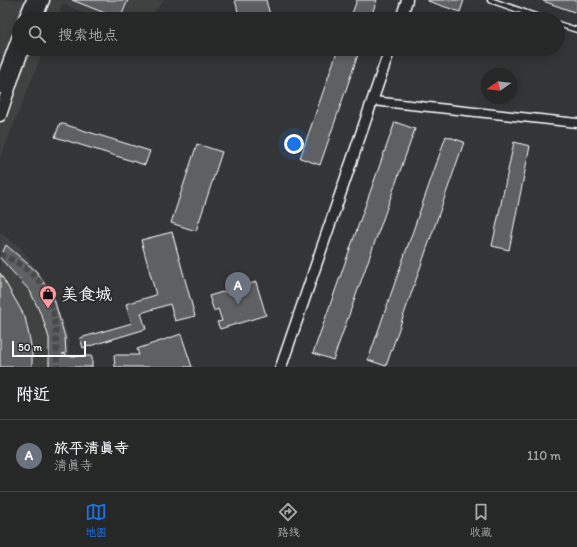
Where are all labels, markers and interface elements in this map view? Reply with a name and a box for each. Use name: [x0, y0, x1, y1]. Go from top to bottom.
search box: [12, 12, 565, 56]
icon: search: [26, 23, 48, 45]
text: 搜索地点: [58, 26, 118, 44]
north arrow: [481, 68, 517, 104]
your location: [284, 134, 304, 154]
pin: A: [225, 272, 251, 305]
shop icon: 美食城: [38, 284, 58, 309]
place label: 美食城: [61, 284, 112, 304]
scale bar: [12, 339, 86, 358]
text: 50 m: [18, 341, 42, 354]
text: 附近: [16, 384, 50, 404]
text: 旅平清真寺: [54, 439, 129, 457]
text: A: [25, 448, 33, 463]
text: 110 m: [527, 448, 561, 463]
text: 清真寺: [54, 458, 93, 473]
tab: 地图: [85, 501, 107, 539]
tab: 路线: [277, 501, 299, 539]
tab: 收藏: [470, 501, 492, 539]

